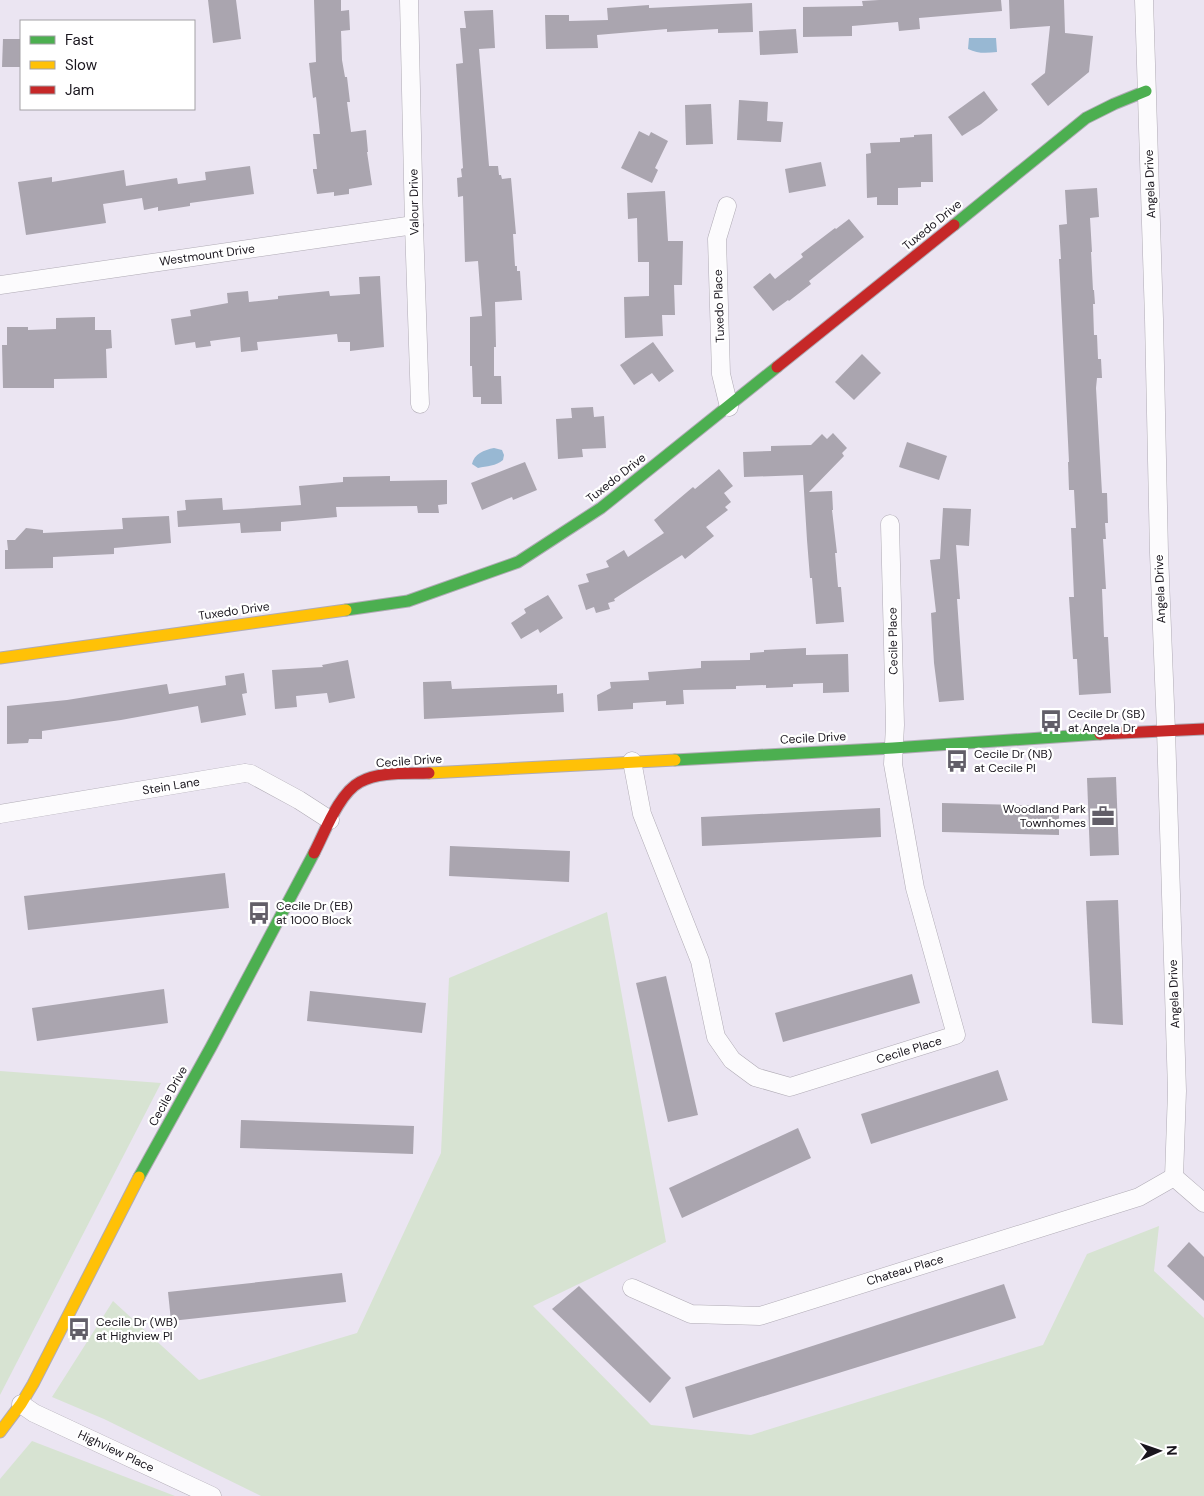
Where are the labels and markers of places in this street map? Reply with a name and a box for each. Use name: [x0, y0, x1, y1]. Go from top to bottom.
place label: Cecile Dr (SB) at Angela Dr: [1068, 706, 1145, 736]
bus stop icon: Cecile Dr (SB) at Angela Dr: [1038, 708, 1064, 734]
place label: Cecile Dr (NB) at Cecile Pl: [974, 746, 1052, 776]
bus stop icon: Cecile Dr (NB) at Cecile Pl: [944, 748, 970, 774]
place label: Woodland Park Townhomes: [1003, 801, 1086, 831]
office icon: Woodland Park Townhomes: [1090, 803, 1116, 829]
place label: Cecile Dr (EB) at 1000 Block: [276, 898, 353, 928]
bus stop icon: Cecile Dr (EB) at 1000 Block: [246, 900, 272, 926]
place label: Cecile Dr (WB) at Highview Pl: [96, 1314, 178, 1344]
bus stop icon: Cecile Dr (WB) at Highview Pl: [66, 1316, 92, 1342]

